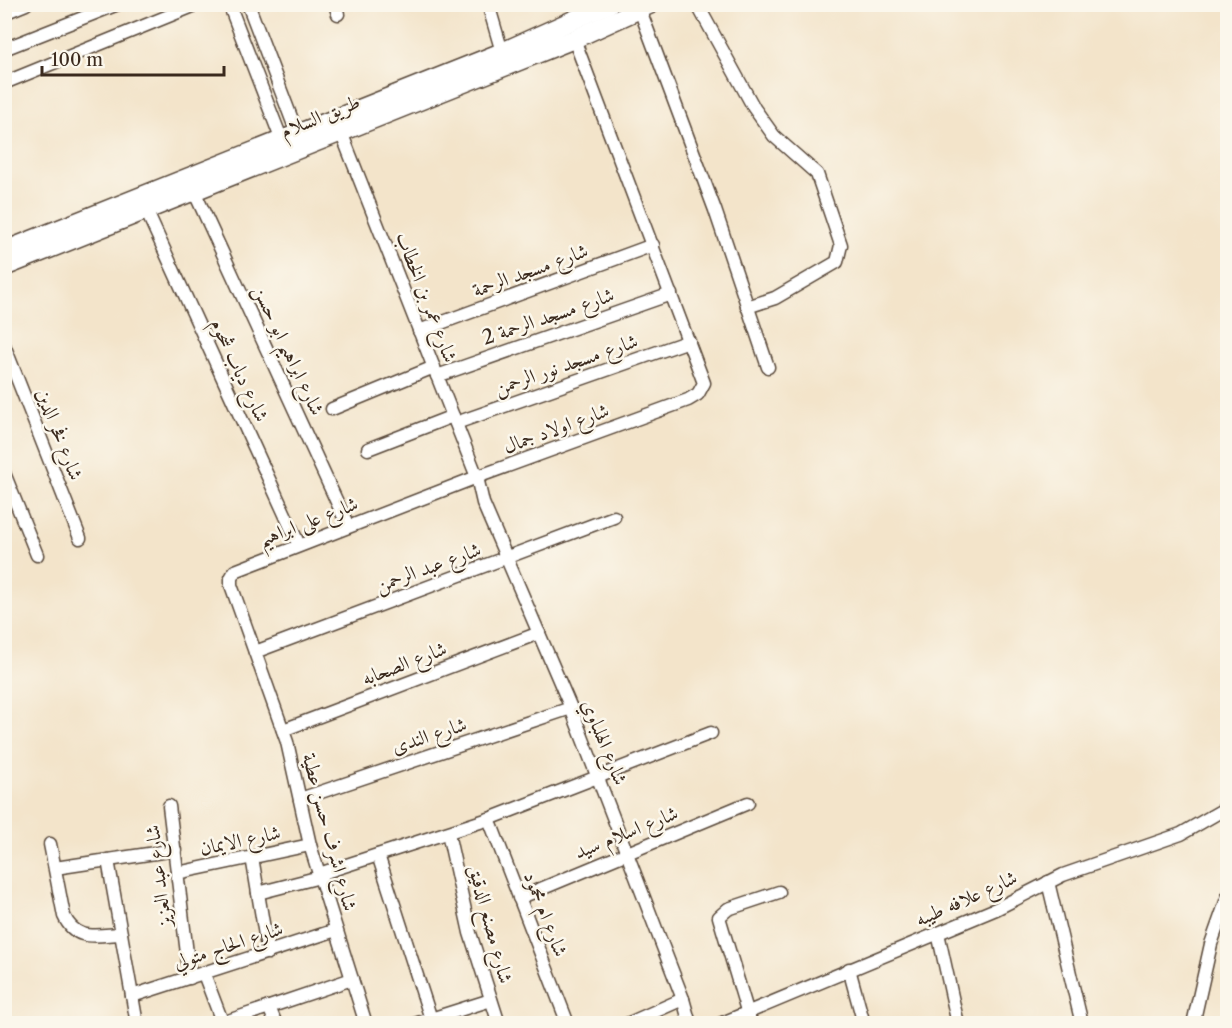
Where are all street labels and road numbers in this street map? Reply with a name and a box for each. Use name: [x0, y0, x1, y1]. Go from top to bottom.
street label: طريق السلام: [277, 89, 366, 148]
street label: شارع عمر بن الخطاب: [386, 228, 463, 368]
street label: شارع مسجد الرحمة: [469, 238, 593, 308]
street label: شارع ابراهيم ابو حسن: [241, 281, 330, 422]
street label: شارع مسجد الرحمة 2: [479, 282, 619, 356]
street label: شارع دياب شحوم: [200, 315, 274, 428]
street label: شارع مسجد نور الرحمن: [491, 328, 643, 405]
street label: شارع فخر الدين: [26, 385, 88, 485]
street label: شارع اولاد جمال: [500, 398, 614, 464]
street label: شارع على ابراهيم: [255, 491, 364, 558]
street label: شارع عبد الرحمن: [372, 537, 486, 603]
street label: شارع الصحابه: [358, 636, 452, 696]
street label: شارع الهلباوي: [571, 696, 633, 791]
street label: شارع الندى: [388, 712, 471, 764]
street label: شارع اشرف حسن عطية: [292, 750, 363, 915]
street label: شارع اسلام سيد: [571, 800, 684, 869]
street label: شارع الايمان: [197, 820, 284, 866]
street label: شارع عبد العزيز: [140, 823, 182, 930]
street label: شارع مصنع الدقيق: [458, 862, 518, 988]
street label: شارع علافه طيبه: [911, 865, 1023, 937]
street label: شارع ام محمود: [513, 868, 573, 962]
street label: شارع الحاج متولي: [170, 916, 288, 980]

